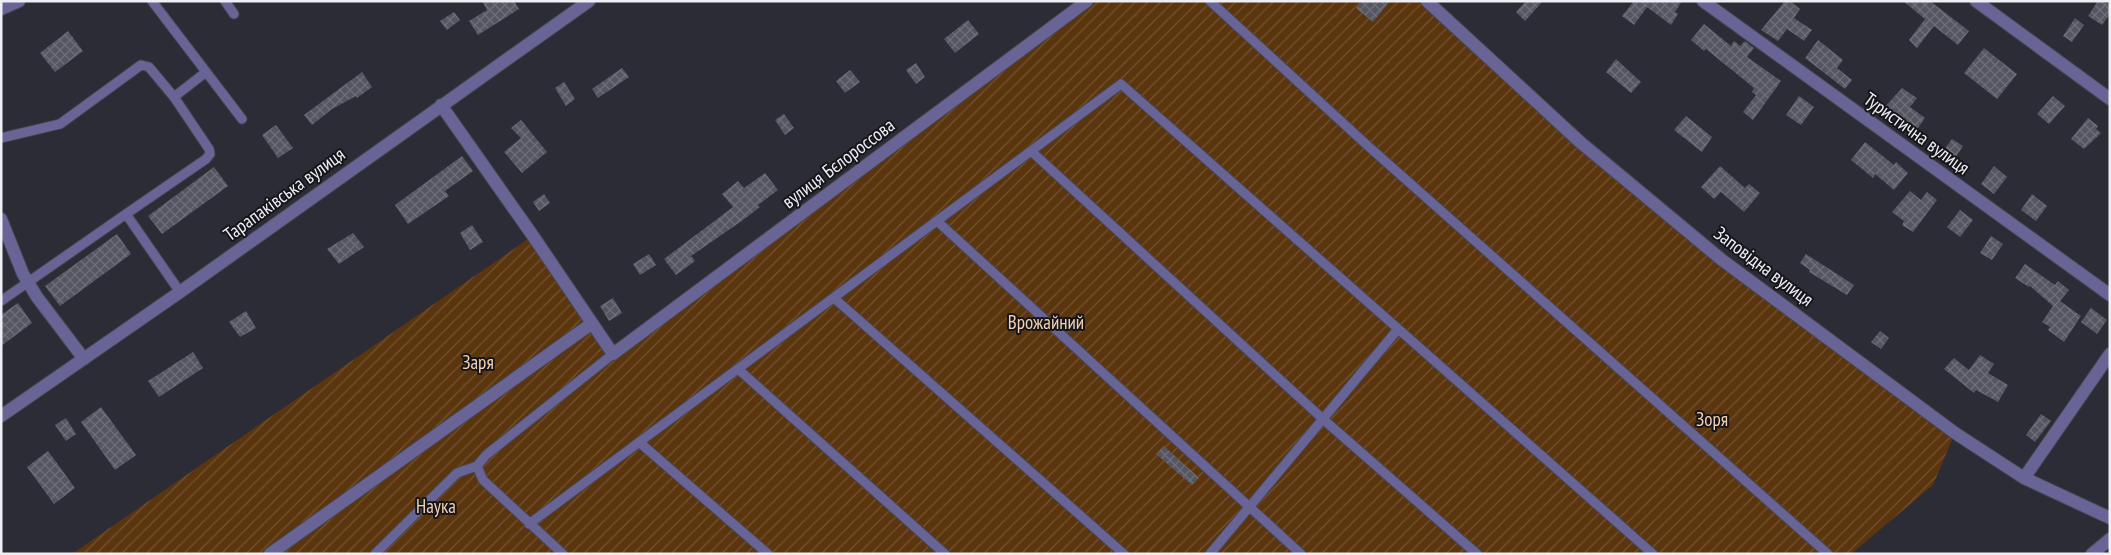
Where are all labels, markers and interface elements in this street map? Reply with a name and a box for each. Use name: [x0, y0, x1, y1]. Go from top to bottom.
street label: Туристична вулиця: [1859, 87, 1975, 179]
street label: вулиця Бєлороссова: [777, 113, 899, 213]
street label: Тарапаківська вулиця: [219, 142, 349, 246]
street label: Заповідна вулиця: [1709, 221, 1819, 311]
park label: Врожайний: [1008, 310, 1084, 334]
park label: Заря: [462, 350, 494, 374]
park label: Зоря: [1696, 407, 1728, 431]
park label: Наука: [416, 494, 456, 518]

